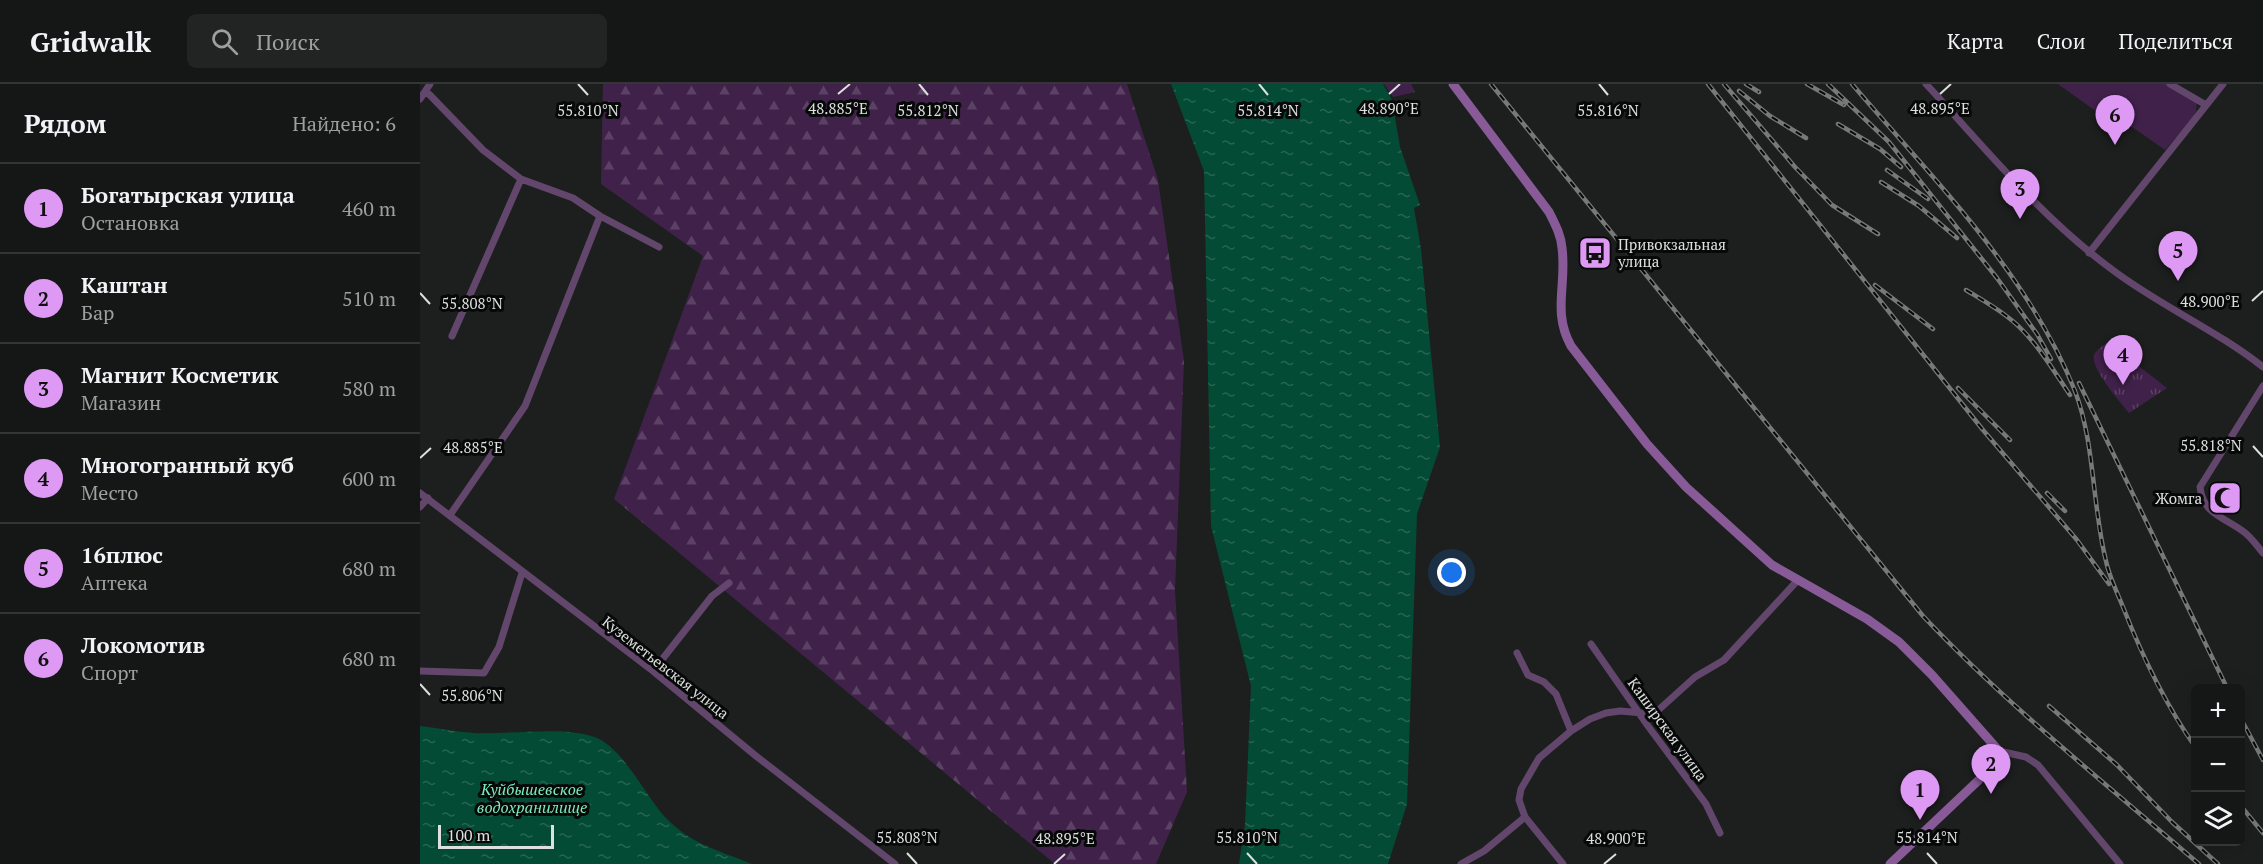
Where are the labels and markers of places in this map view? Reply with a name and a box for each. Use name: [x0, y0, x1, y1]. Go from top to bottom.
pin: 6: [2096, 95, 2134, 145]
pin: 3: [2000, 170, 2040, 219]
pin: 5: [2158, 232, 2198, 281]
place label: Привокзальная улица: [1617, 234, 1726, 271]
bus stop icon: Привокзальная улица: [1577, 235, 1613, 271]
pin: 4: [2104, 336, 2142, 385]
mosque icon: Жомга: [2207, 480, 2243, 516]
place label: Жомга: [2155, 488, 2202, 508]
pin: 2: [1972, 744, 2010, 794]
pin: 1: [1900, 770, 1940, 820]

